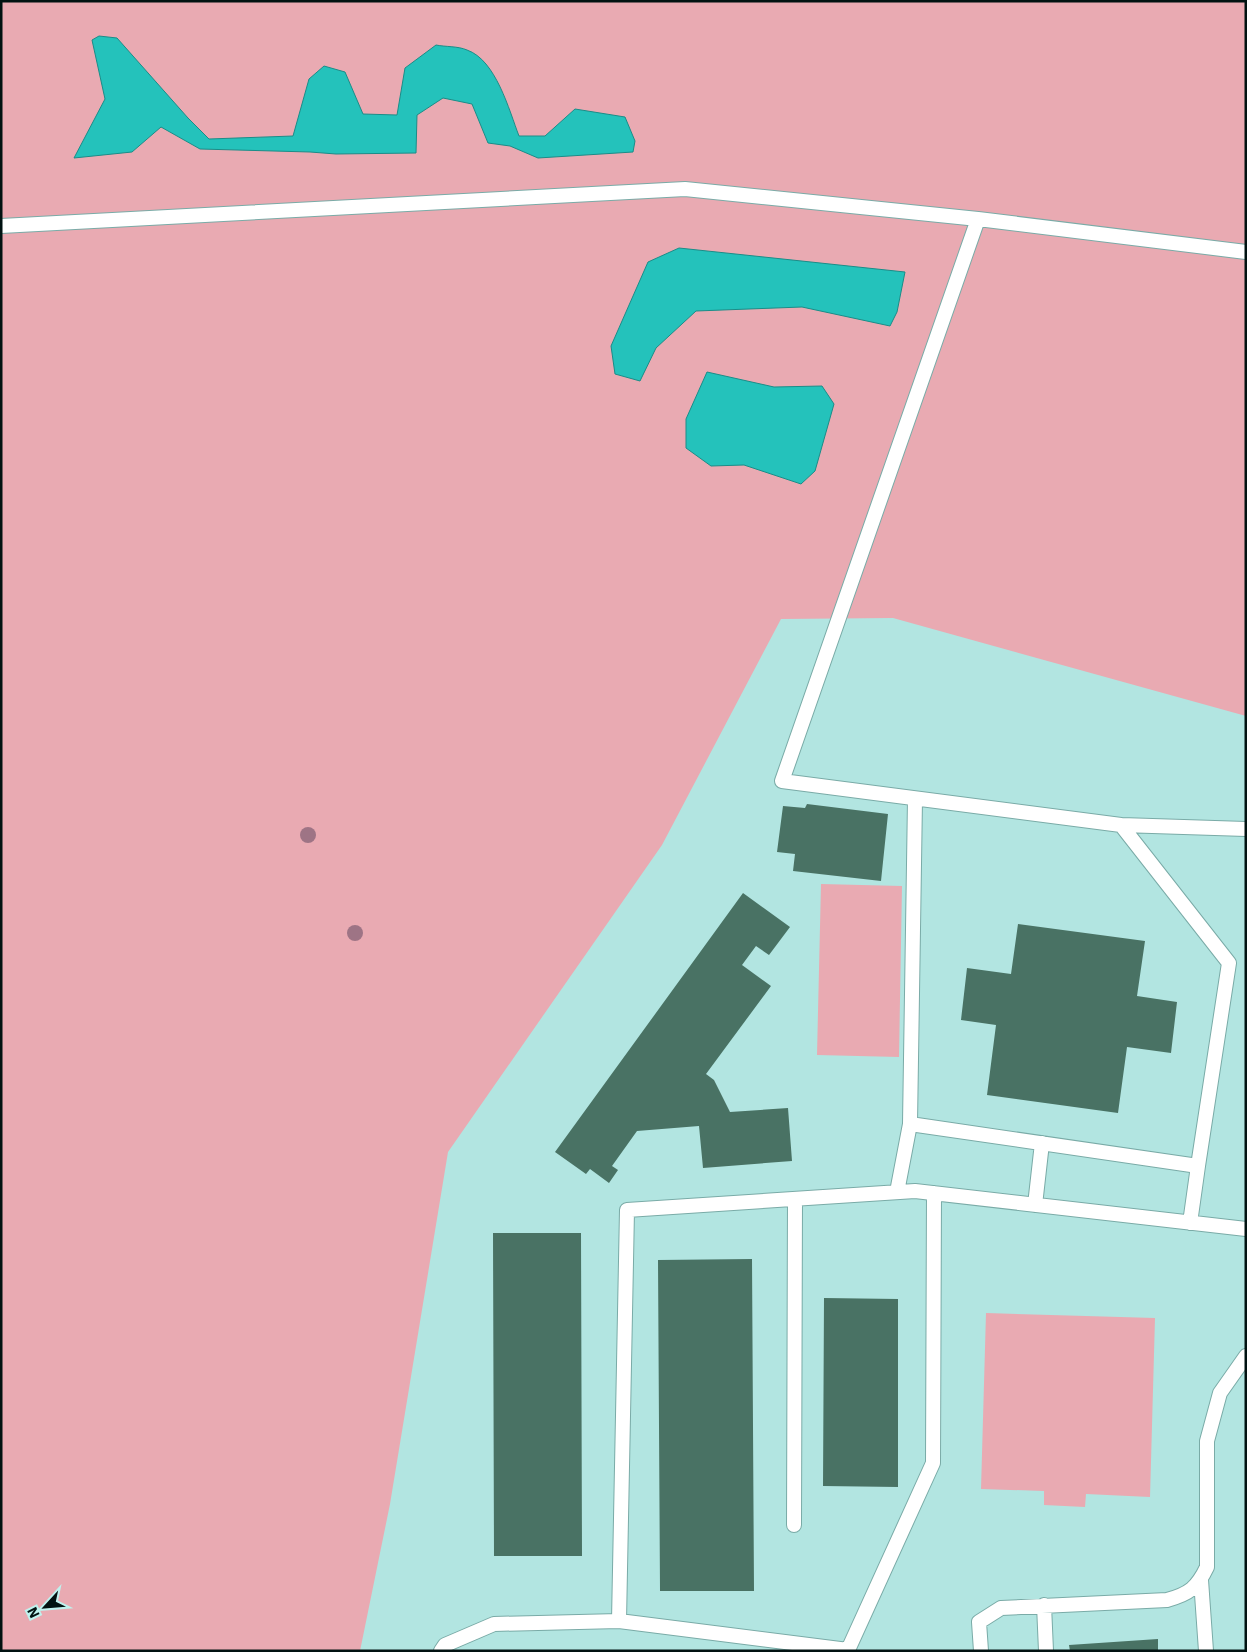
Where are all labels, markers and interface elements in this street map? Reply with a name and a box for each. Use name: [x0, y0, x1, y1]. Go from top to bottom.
north arrow: [20, 1582, 70, 1632]
text: N: [23, 1604, 44, 1621]

